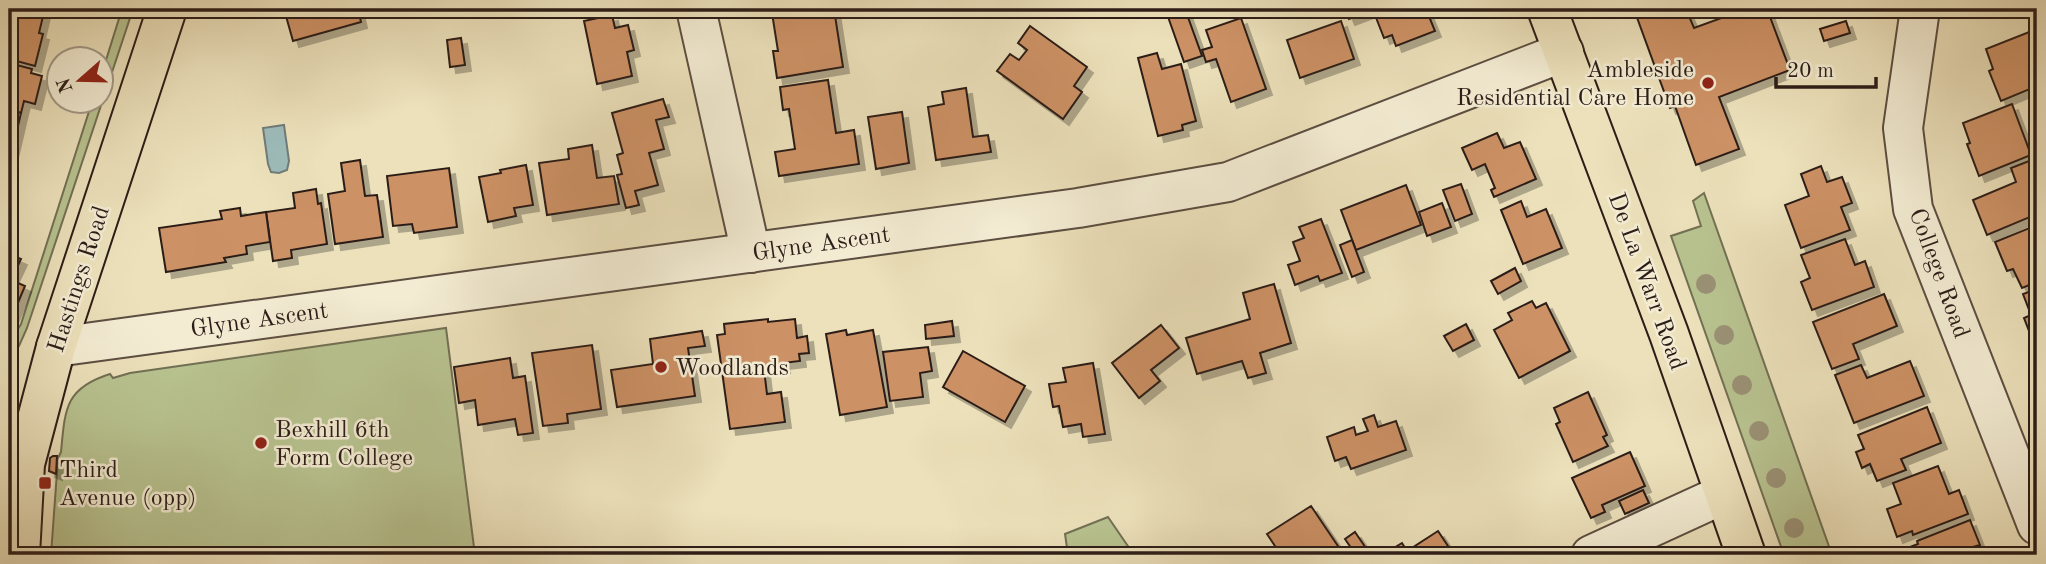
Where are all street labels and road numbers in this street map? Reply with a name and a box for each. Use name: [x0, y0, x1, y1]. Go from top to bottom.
street label: De La Warr Road: [1603, 190, 1689, 373]
street label: Hastings Road: [45, 203, 115, 356]
street label: College Road: [1904, 206, 1973, 342]
street label: Glyne Ascent: [751, 223, 892, 267]
street label: Glyne Ascent: [189, 299, 330, 343]

